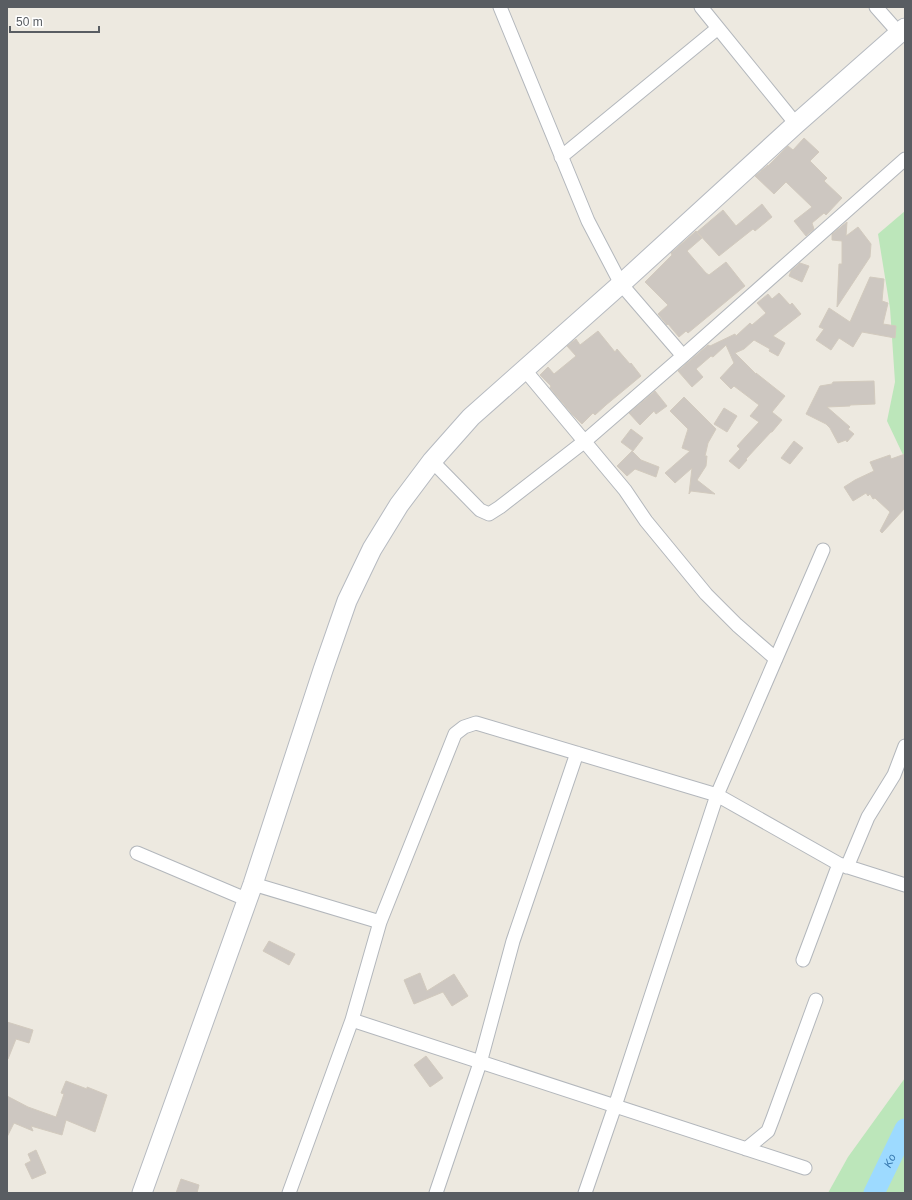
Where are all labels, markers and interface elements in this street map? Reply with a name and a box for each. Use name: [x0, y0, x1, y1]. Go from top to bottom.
scale bar: [10, 8, 99, 34]
text: 50 m: [16, 15, 43, 29]
water label: Ko: [881, 1152, 898, 1169]

